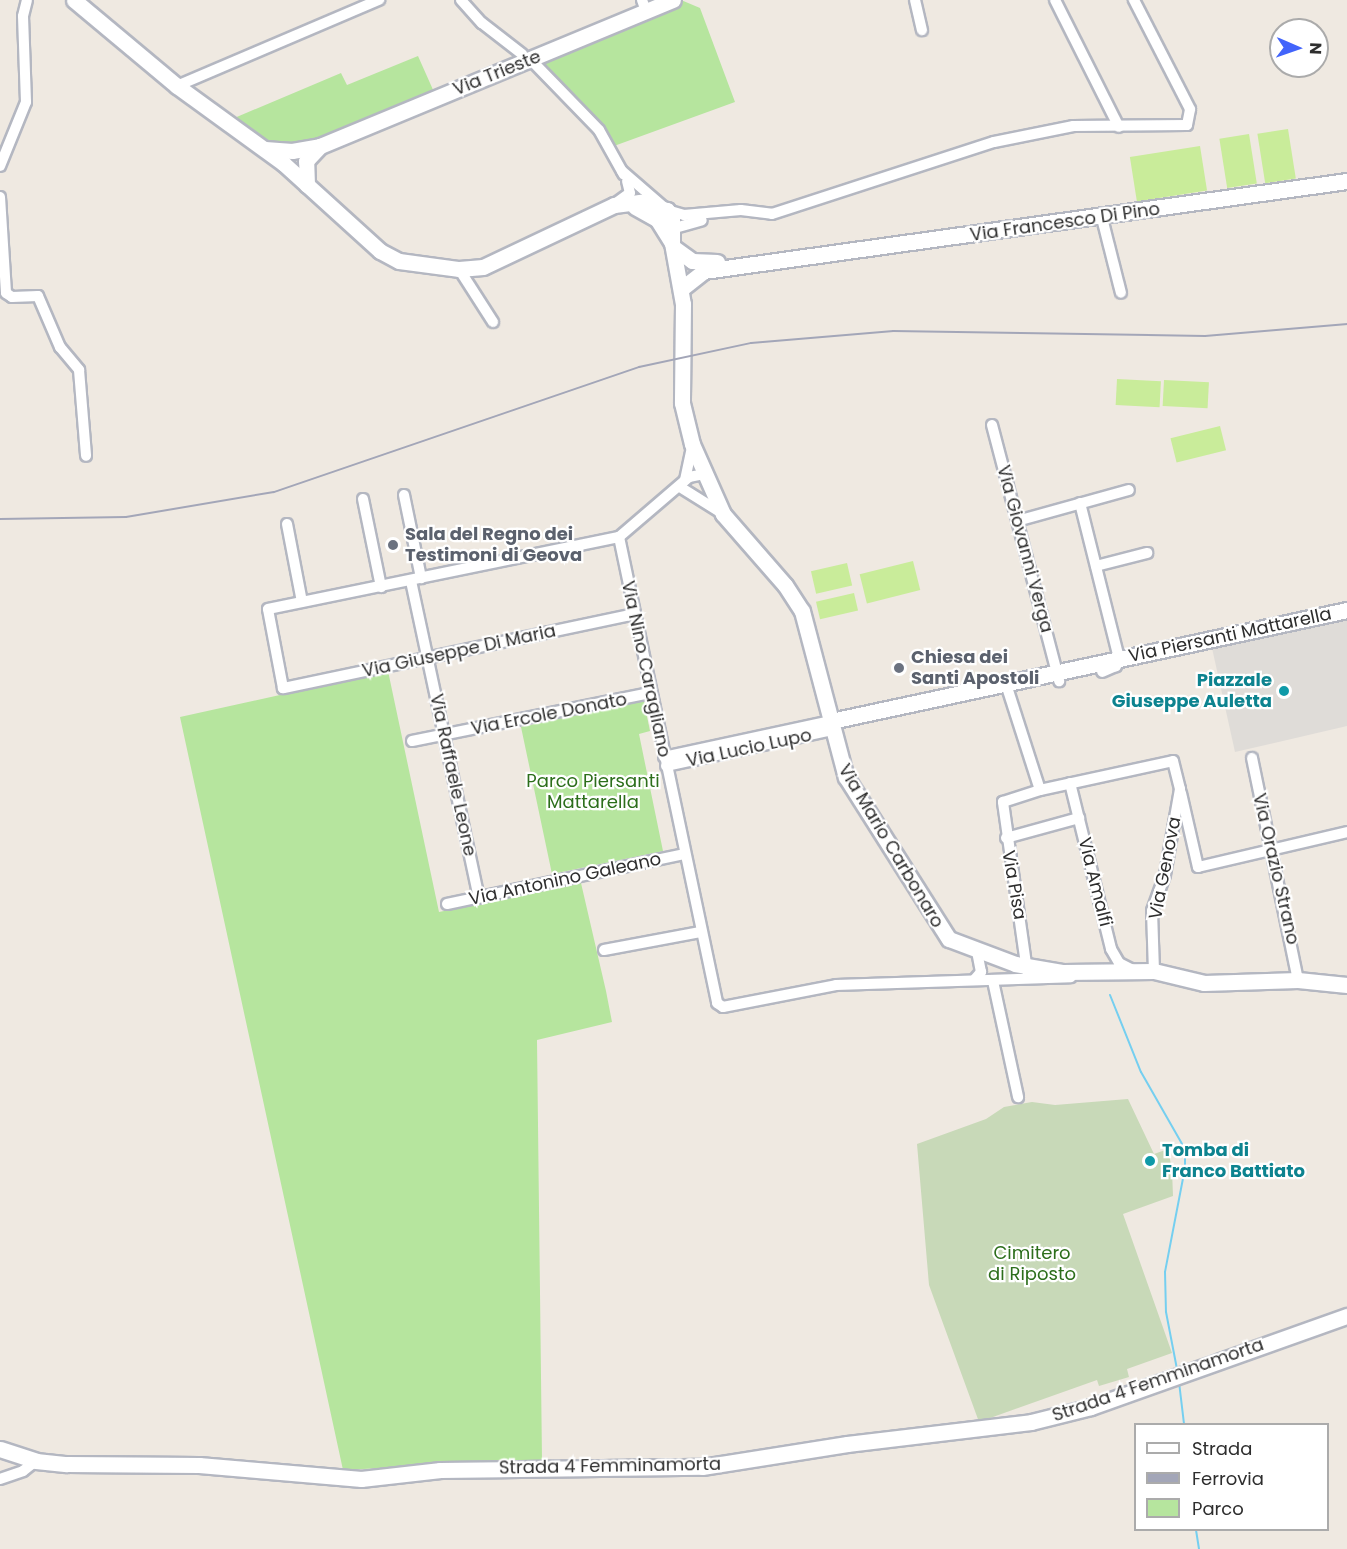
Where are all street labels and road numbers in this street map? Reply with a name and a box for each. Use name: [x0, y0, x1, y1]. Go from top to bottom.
street label: Via Trieste: [450, 46, 544, 100]
street label: Via Francesco Di Pino: [969, 198, 1161, 246]
street label: Via Giovanni Verga: [992, 463, 1058, 635]
street label: Via Nino Caragliano: [617, 579, 675, 759]
street label: Via Piersanti Mattarella: [1127, 603, 1333, 667]
street label: Via Giuseppe Di Maria: [360, 620, 558, 682]
street label: Via Ercole Donato: [469, 688, 629, 740]
street label: Via Raffaele Leone: [425, 692, 481, 858]
street label: Via Lucio Lupo: [684, 724, 814, 772]
street label: Via Mario Carbonaro: [834, 760, 948, 932]
street label: Via Orazio Strano: [1248, 791, 1304, 947]
street label: Via Genova: [1144, 815, 1186, 921]
street label: Via Amalfi: [1073, 835, 1117, 929]
street label: Via Antonino Galeano: [467, 848, 663, 910]
street label: Via Pisa: [997, 849, 1031, 921]
street label: Strada 4 Femminamorta: [1049, 1334, 1267, 1426]
street label: Strada 4 Femminamorta: [499, 1453, 721, 1479]

